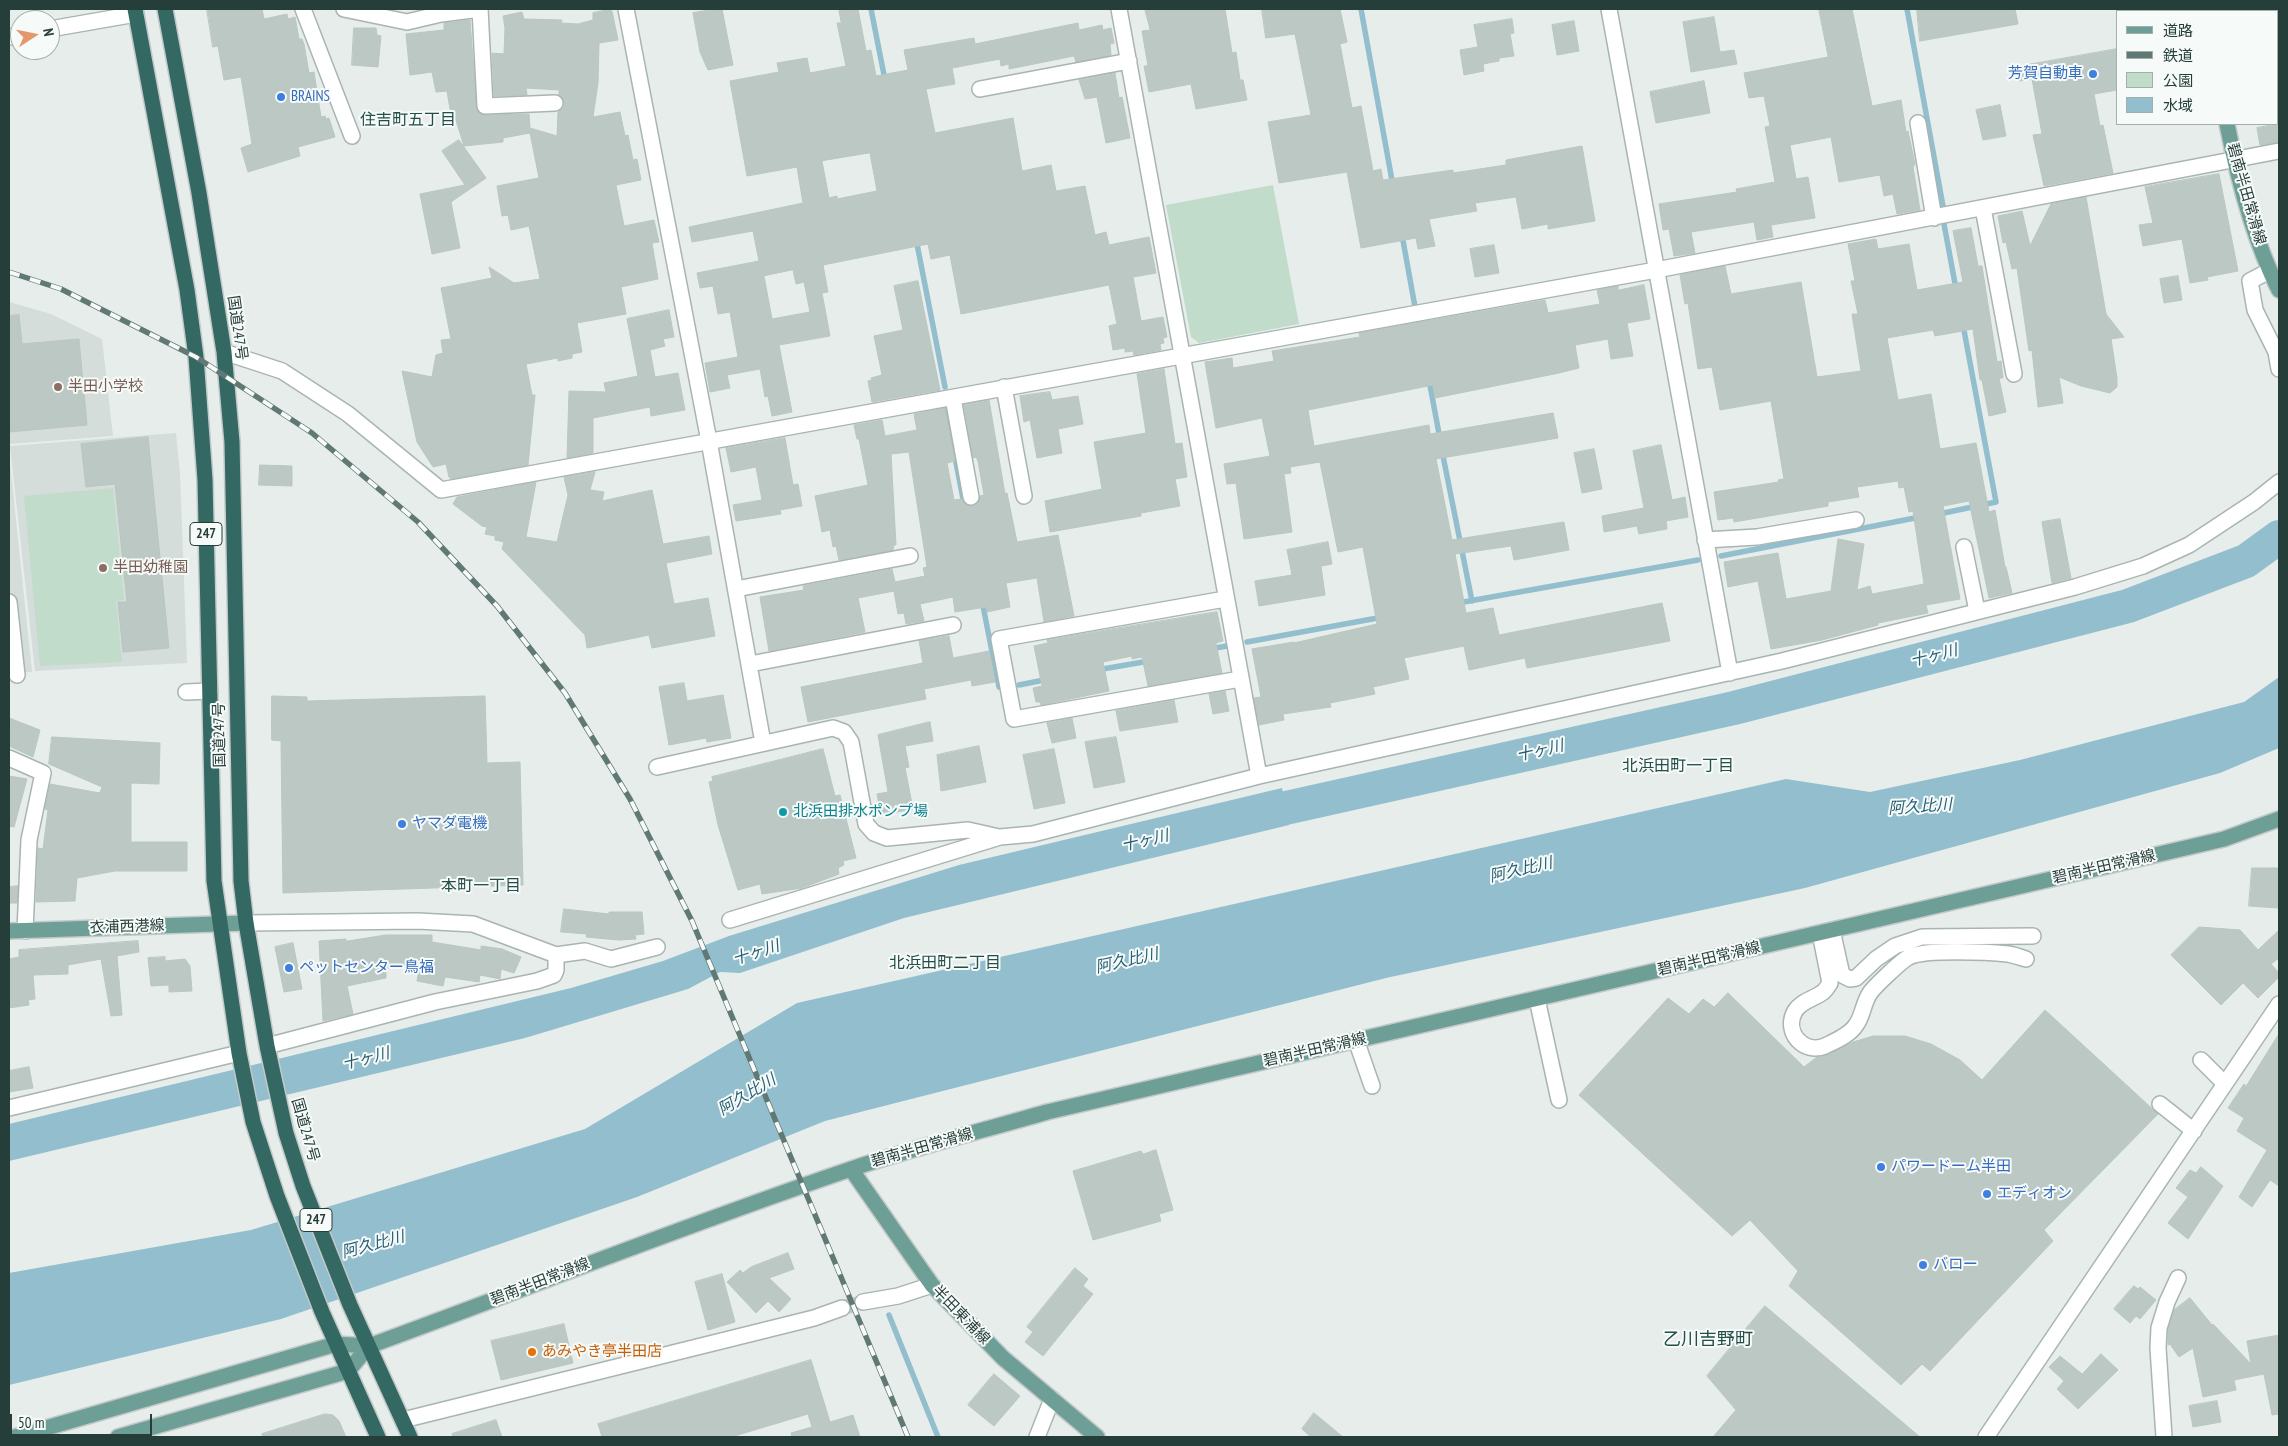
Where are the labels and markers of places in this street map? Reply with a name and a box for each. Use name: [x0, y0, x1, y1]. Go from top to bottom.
place label: 芳賀自動車: [2008, 65, 2083, 83]
marker: 芳賀自動車: [2087, 68, 2099, 80]
place label: BRAINS: [291, 88, 330, 106]
marker: BRAINS: [275, 91, 287, 103]
place label: 半田小学校: [68, 378, 143, 396]
marker: 半田小学校: [52, 381, 64, 393]
place label: 半田幼稚園: [113, 559, 188, 577]
marker: 半田幼稚園: [97, 562, 109, 574]
place label: 北浜田排水ポンプ場: [793, 803, 928, 821]
marker: 北浜田排水ポンプ場: [777, 806, 789, 818]
place label: ヤマダ電機: [412, 815, 487, 833]
marker: ヤマダ電機: [396, 818, 408, 830]
place label: ペットセンター鳥福: [299, 959, 434, 977]
marker: ペットセンター鳥福: [283, 962, 295, 974]
place label: パワードーム半田: [1891, 1158, 2011, 1176]
marker: パワードーム半田: [1875, 1161, 1887, 1173]
place label: エディオン: [1997, 1185, 2072, 1203]
marker: エディオン: [1981, 1188, 1993, 1200]
place label: バロー: [1933, 1256, 1978, 1274]
marker: バロー: [1917, 1259, 1929, 1271]
place label: あみやき亭半田店: [542, 1343, 662, 1361]
marker: あみやき亭半田店: [526, 1346, 538, 1358]

